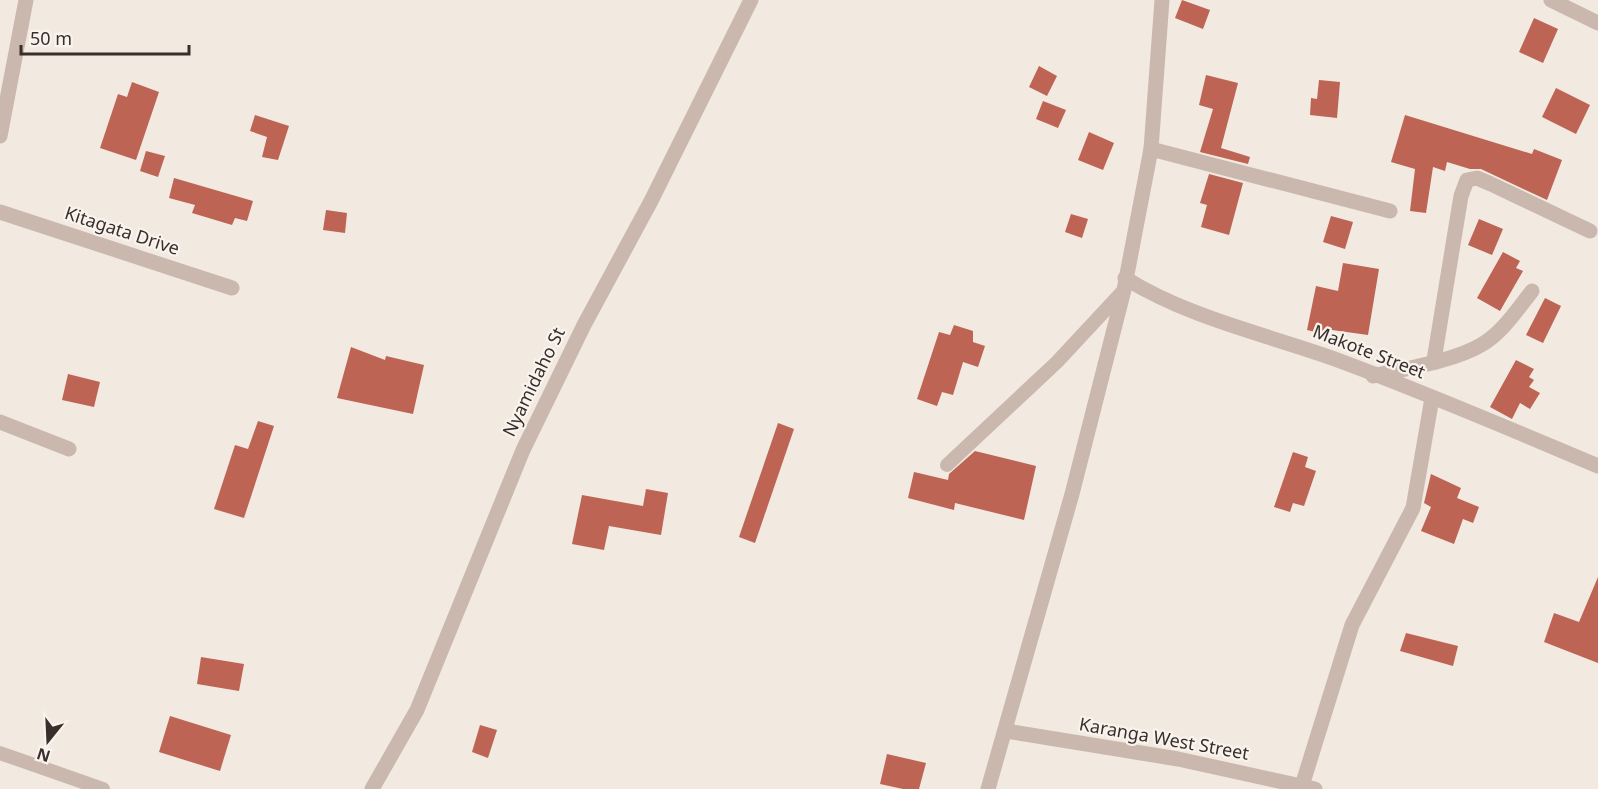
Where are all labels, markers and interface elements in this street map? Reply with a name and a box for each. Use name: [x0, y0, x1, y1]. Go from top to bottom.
scale bar: [21, 18, 189, 56]
text: 50 m: [30, 26, 72, 50]
street label: Kitagata Drive: [62, 200, 183, 260]
street label: Makote Street: [1310, 319, 1429, 384]
street label: Nyamidaho St: [496, 323, 570, 440]
north arrow: [18, 711, 78, 771]
street label: Karanga West Street: [1077, 711, 1251, 765]
text: N: [34, 743, 53, 768]

